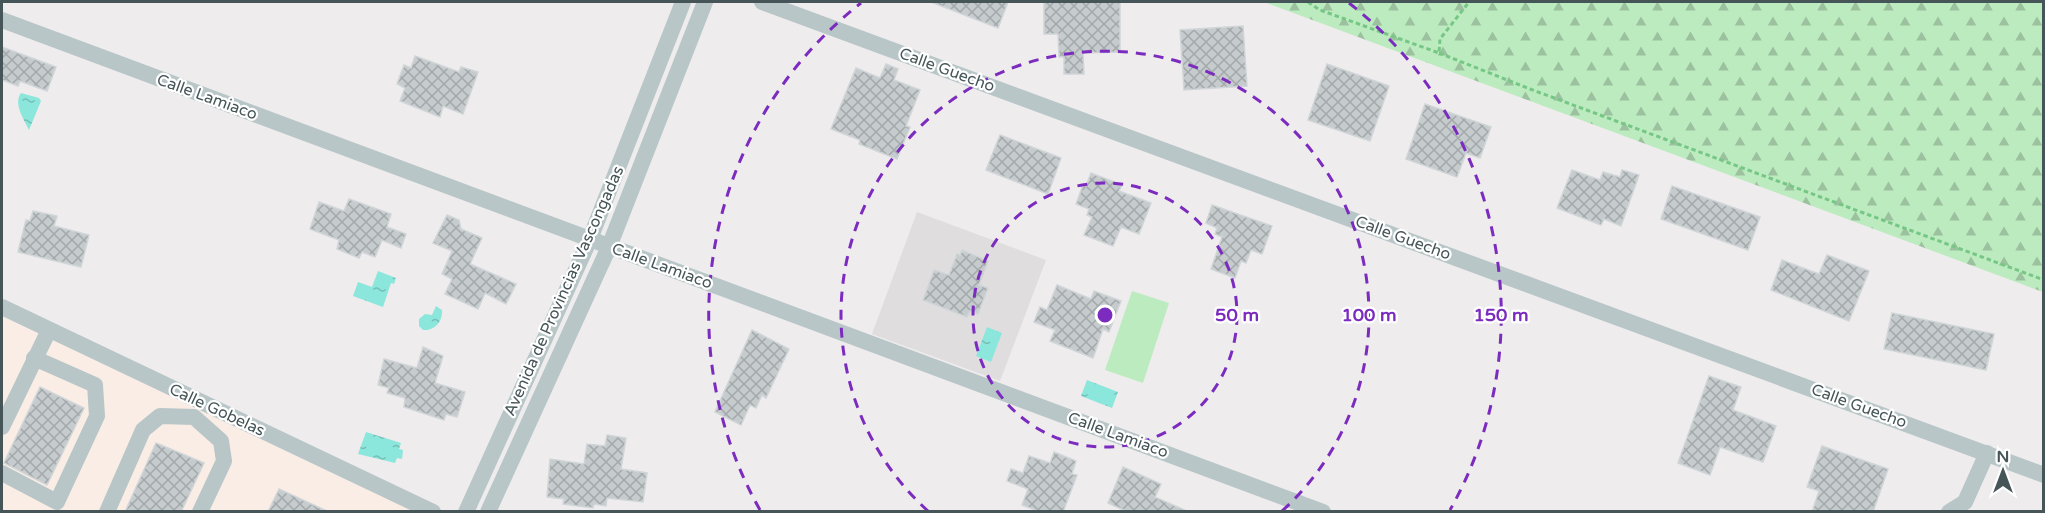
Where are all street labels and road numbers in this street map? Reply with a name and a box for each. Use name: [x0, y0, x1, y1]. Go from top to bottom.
street label: Calle Guecho: [896, 43, 998, 97]
street label: Calle Lamiaco: [154, 70, 260, 124]
street label: Avenida de Provincias Vascongadas: [500, 163, 628, 419]
street label: Calle Guecho: [1352, 211, 1454, 265]
street label: Calle Lamiaco: [609, 239, 715, 293]
street label: Calle Gobelas: [166, 379, 268, 441]
street label: Calle Guecho: [1808, 379, 1910, 433]
street label: Calle Lamiaco: [1065, 408, 1171, 462]

